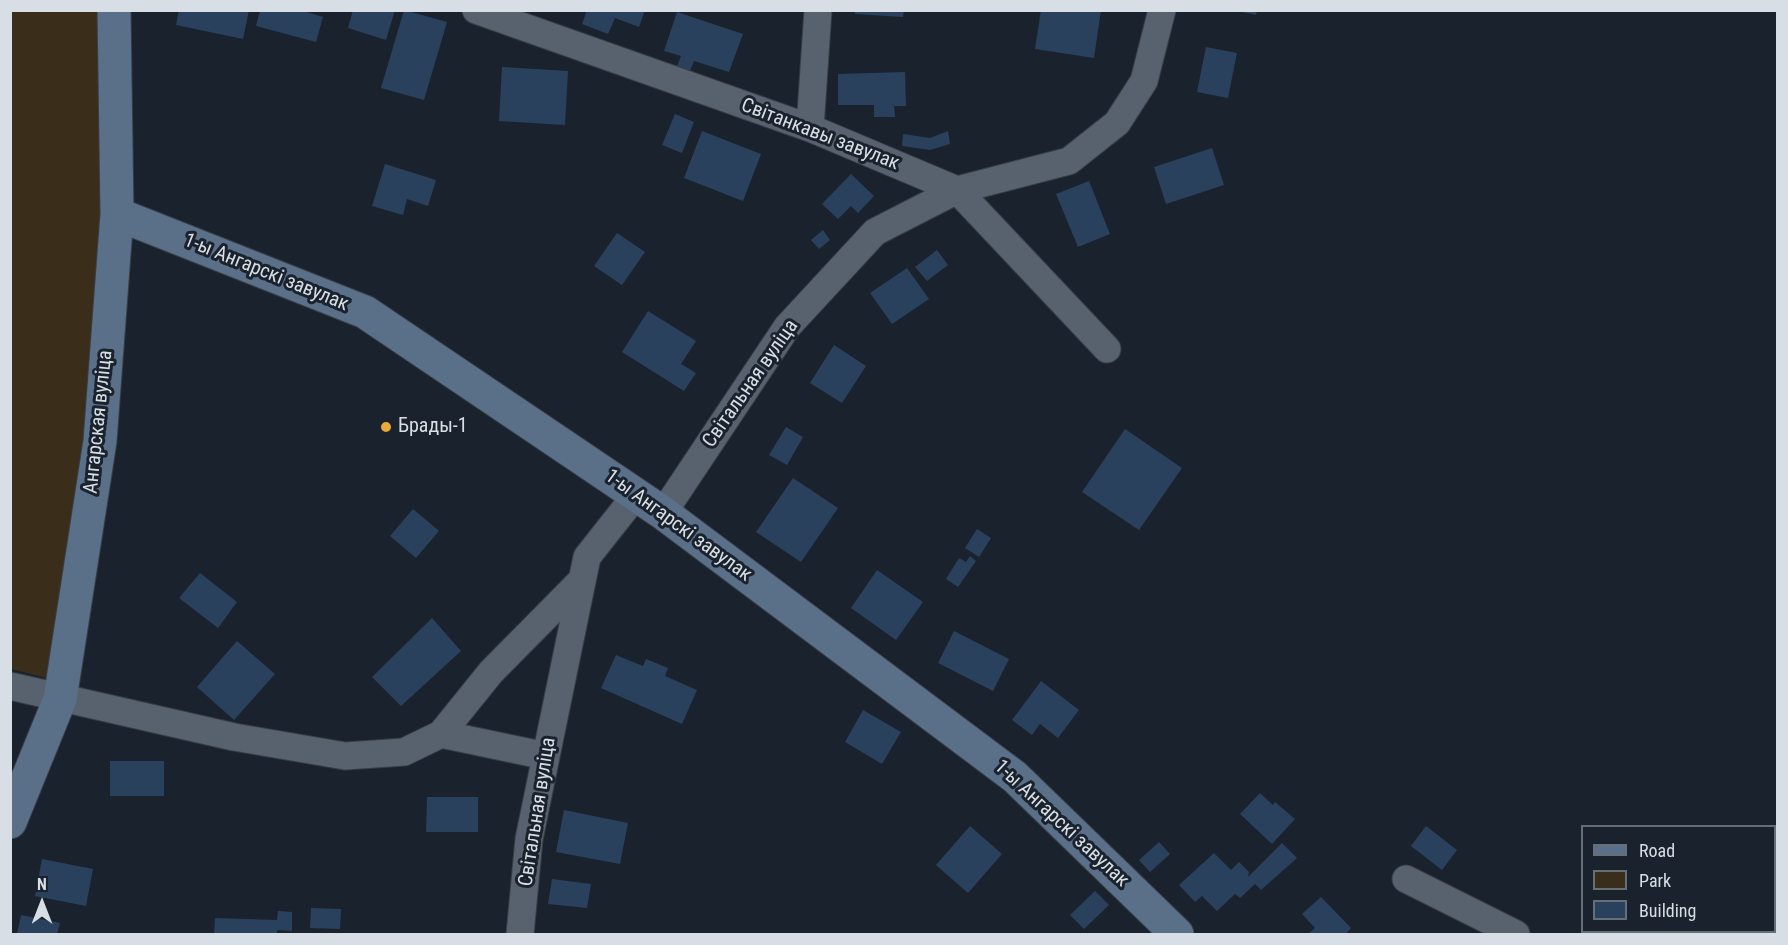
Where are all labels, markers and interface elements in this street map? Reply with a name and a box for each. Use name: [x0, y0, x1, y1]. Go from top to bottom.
street label: Світанкавы завулак: [738, 94, 902, 176]
street label: 1-ы Ангарскі завулак: [180, 229, 352, 317]
street label: Світальная вуліца: [698, 315, 804, 453]
street label: Ангарская вуліца: [80, 349, 118, 495]
place label: Брады-1: [398, 415, 468, 439]
marker: Брады-1: [379, 420, 393, 434]
street label: 1-ы Ангарскі завулак: [600, 465, 756, 587]
street label: Світальная вуліца: [514, 736, 562, 888]
street label: 1-ы Ангарскі завулак: [989, 755, 1133, 893]
legend: [1581, 825, 1776, 933]
text: Road: [1639, 840, 1675, 861]
text: Park: [1639, 870, 1671, 891]
north arrow: [12, 873, 72, 933]
text: N: [37, 875, 47, 894]
text: Building: [1639, 900, 1696, 921]

